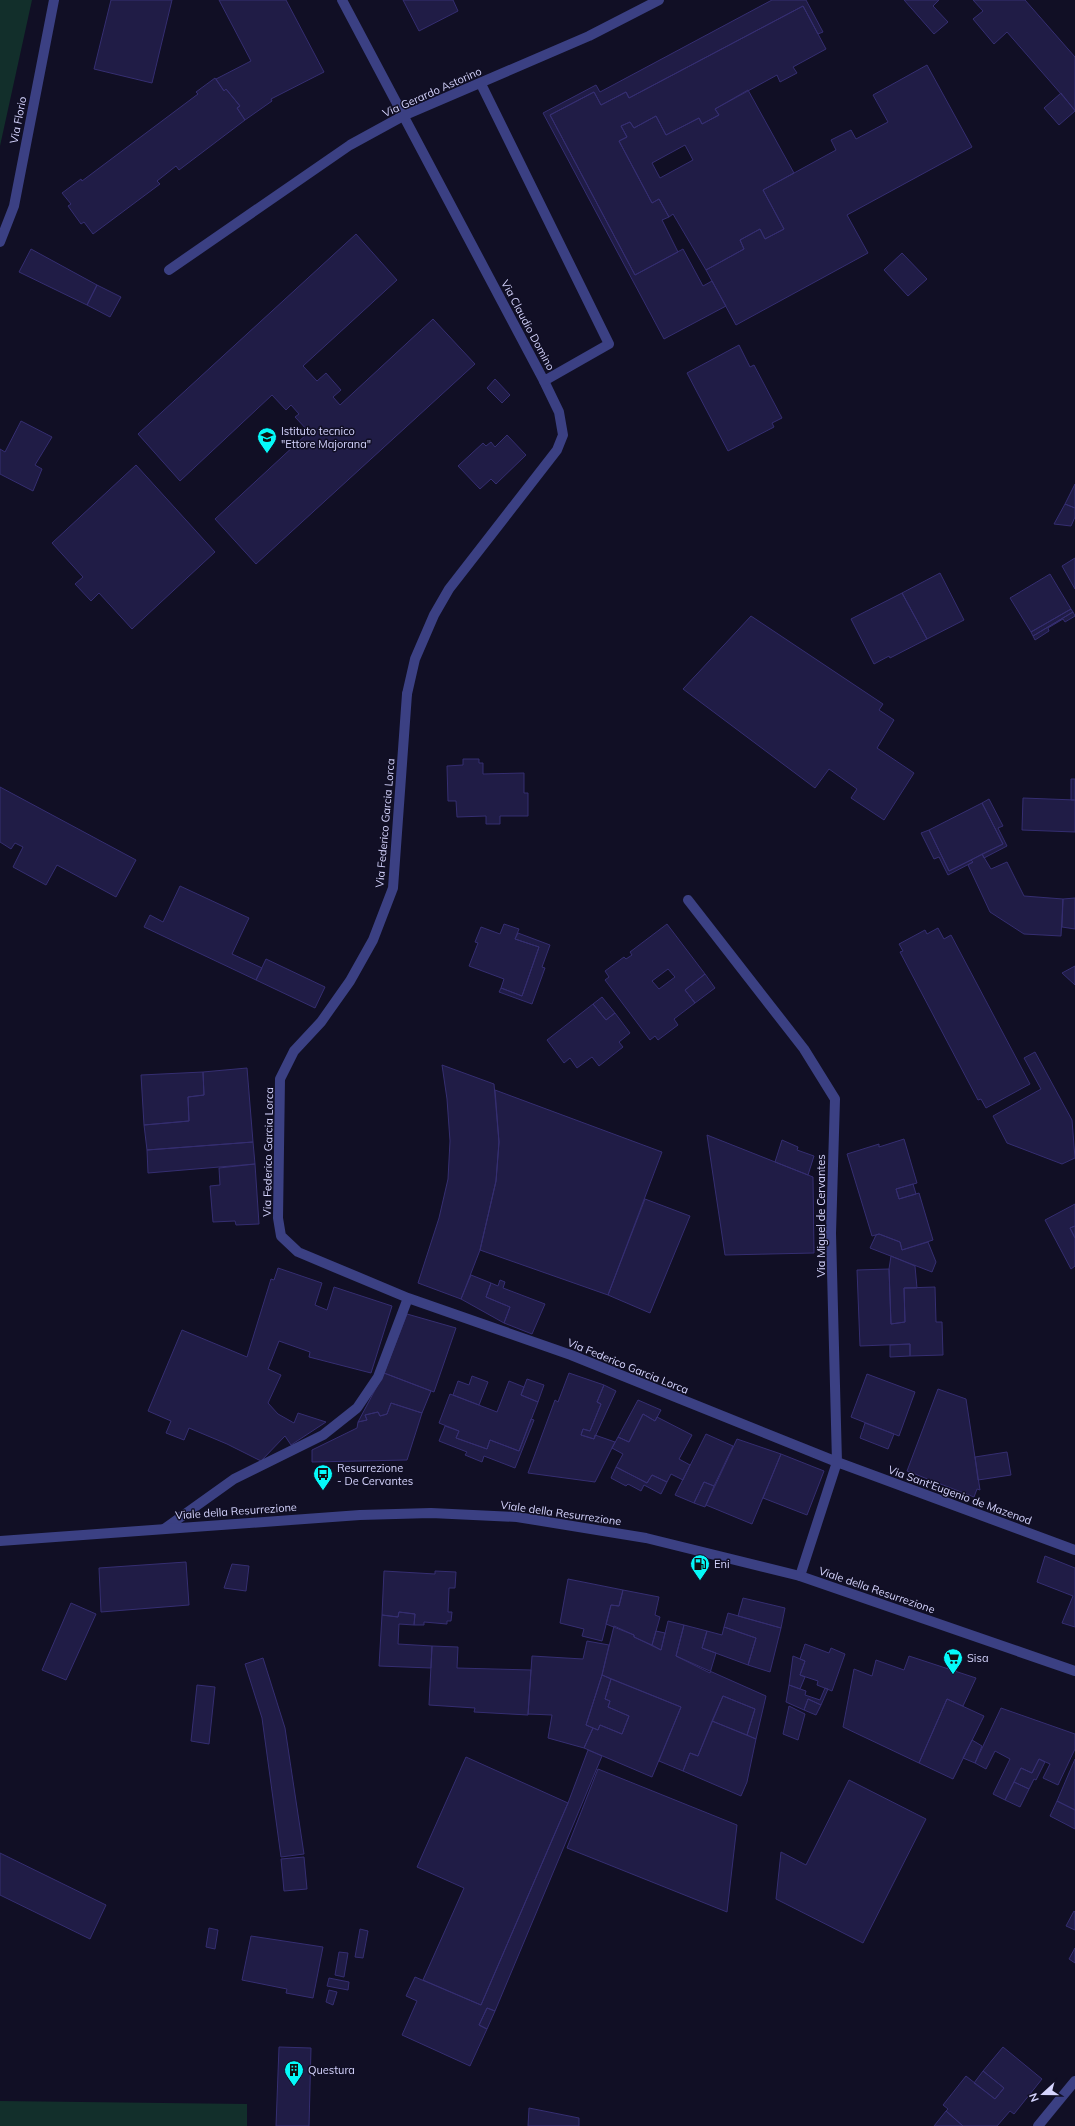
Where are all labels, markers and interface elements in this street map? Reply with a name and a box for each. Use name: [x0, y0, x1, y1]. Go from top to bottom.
street label: Via Gerardo Astorino: [380, 64, 484, 120]
street label: Via Florio: [7, 95, 29, 145]
street label: Via Claudio Domino: [498, 277, 558, 373]
place label: Istituto tecnico "Ettore Majorana": [281, 424, 371, 451]
school or university icon: Istituto tecnico "Ettore Majorana": [256, 426, 278, 454]
street label: Via Federico Garcia Lorca: [372, 758, 398, 888]
street label: Via Federico Garcia Lorca: [260, 1087, 276, 1217]
street label: Via Miguel de Cervantes: [814, 1154, 828, 1278]
street label: Via Federico Garcia Lorca: [565, 1335, 691, 1397]
place label: Resurrezione - De Cervantes: [337, 1461, 413, 1488]
street label: Via Sant'Eugenio de Mazenod: [886, 1462, 1034, 1528]
bus stop icon: Resurrezione - De Cervantes: [312, 1463, 334, 1491]
street label: Viale della Resurrezione: [500, 1498, 622, 1528]
street label: Viale della Resurrezione: [175, 1500, 297, 1522]
fuel station icon: Eni: [689, 1553, 711, 1581]
place label: Eni: [714, 1557, 730, 1571]
street label: Viale della Resurrezione: [817, 1564, 937, 1616]
supermarket icon: Sisa: [942, 1647, 964, 1675]
place label: Sisa: [967, 1651, 989, 1665]
building icon: Questura: [283, 2059, 305, 2087]
place label: Questura: [308, 2063, 355, 2077]
north arrow: [1023, 2074, 1063, 2114]
text: N: [1026, 2091, 1042, 2104]

